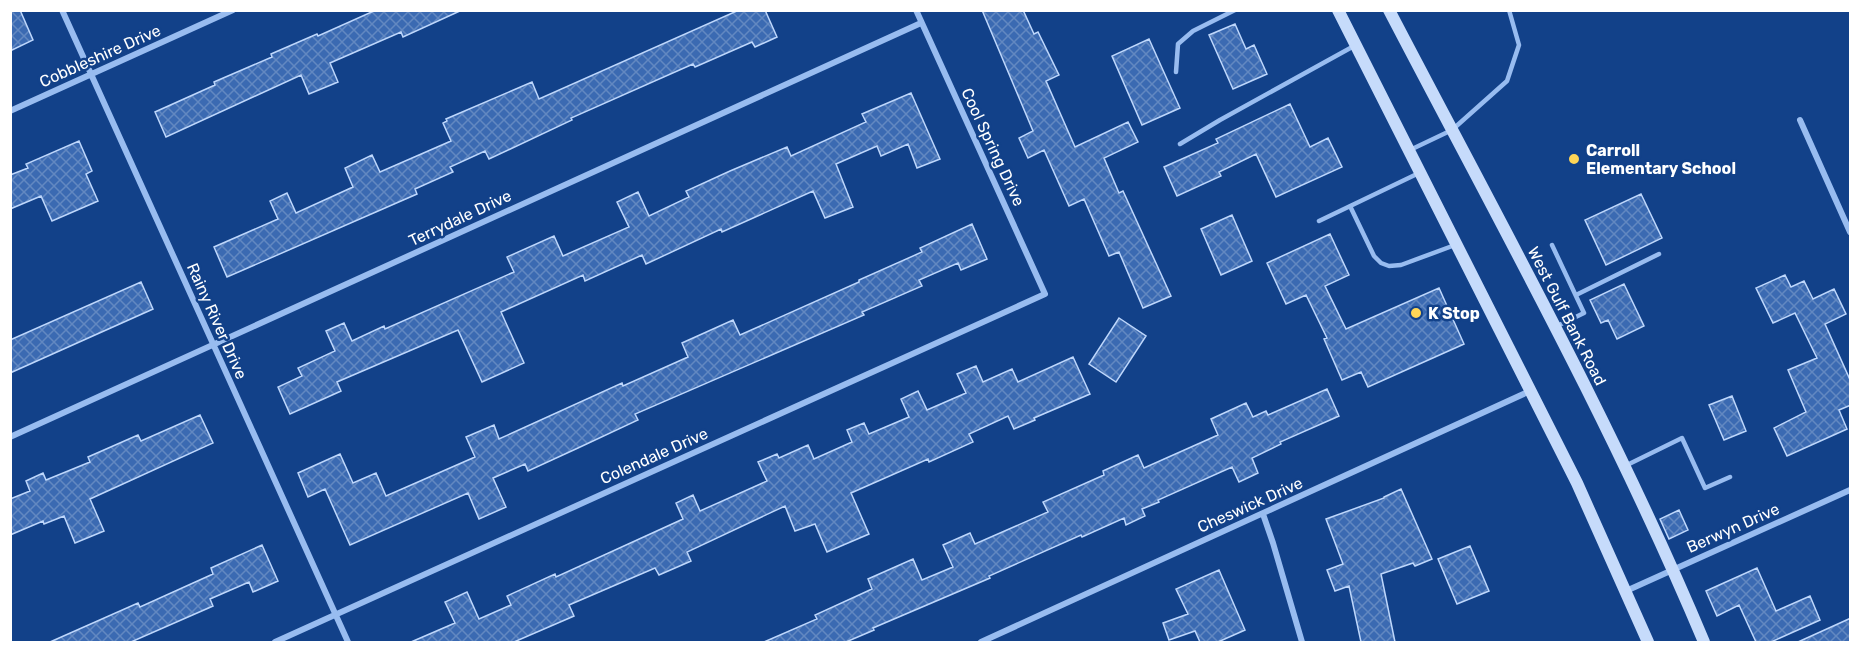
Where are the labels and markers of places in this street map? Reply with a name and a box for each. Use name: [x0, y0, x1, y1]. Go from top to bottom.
place label: Carroll Elementary School: [1586, 141, 1736, 178]
marker: Carroll Elementary School: [1567, 152, 1581, 166]
place label: K Stop: [1428, 304, 1480, 323]
marker: K Stop: [1409, 306, 1423, 320]

